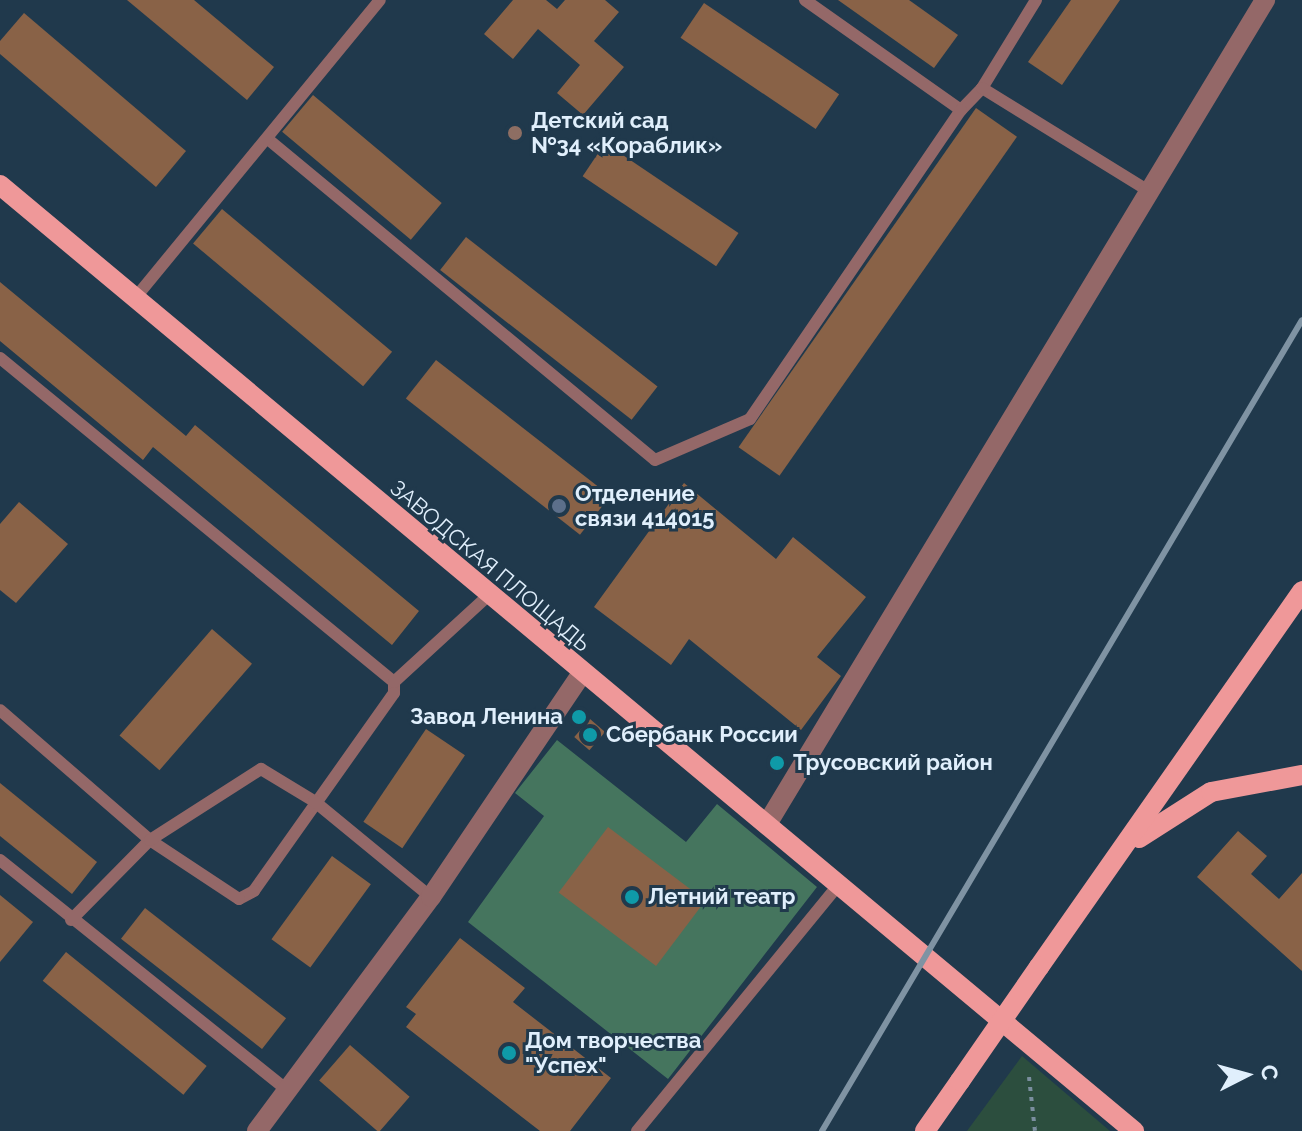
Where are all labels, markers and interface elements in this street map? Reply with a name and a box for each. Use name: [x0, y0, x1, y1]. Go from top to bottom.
place label: Детский сад №34 «Кораблик»: [531, 107, 722, 158]
marker: Детский сад №34 «Кораблик»: [506, 124, 524, 142]
street label: ЗАВОДСКАЯ ПЛОЩАДЬ: [385, 475, 595, 657]
place label: Отделение связи 414015: [575, 480, 714, 532]
marker: Отделение связи 414015: [550, 497, 568, 515]
place label: Завод Ленина: [410, 704, 563, 730]
marker: Завод Ленина: [570, 708, 588, 726]
place label: Сбербанк России: [606, 722, 798, 748]
marker: Сбербанк России: [581, 726, 599, 744]
place label: Трусовский район: [793, 750, 993, 776]
marker: Трусовский район: [768, 754, 786, 772]
place label: Летний театр: [648, 884, 795, 910]
marker: Летний театр: [623, 888, 641, 906]
place label: Дом творчества "Успех": [525, 1027, 701, 1078]
north arrow: [1206, 1035, 1286, 1115]
marker: Дом творчества "Успех": [500, 1044, 518, 1062]
text: С: [1256, 1064, 1284, 1081]

